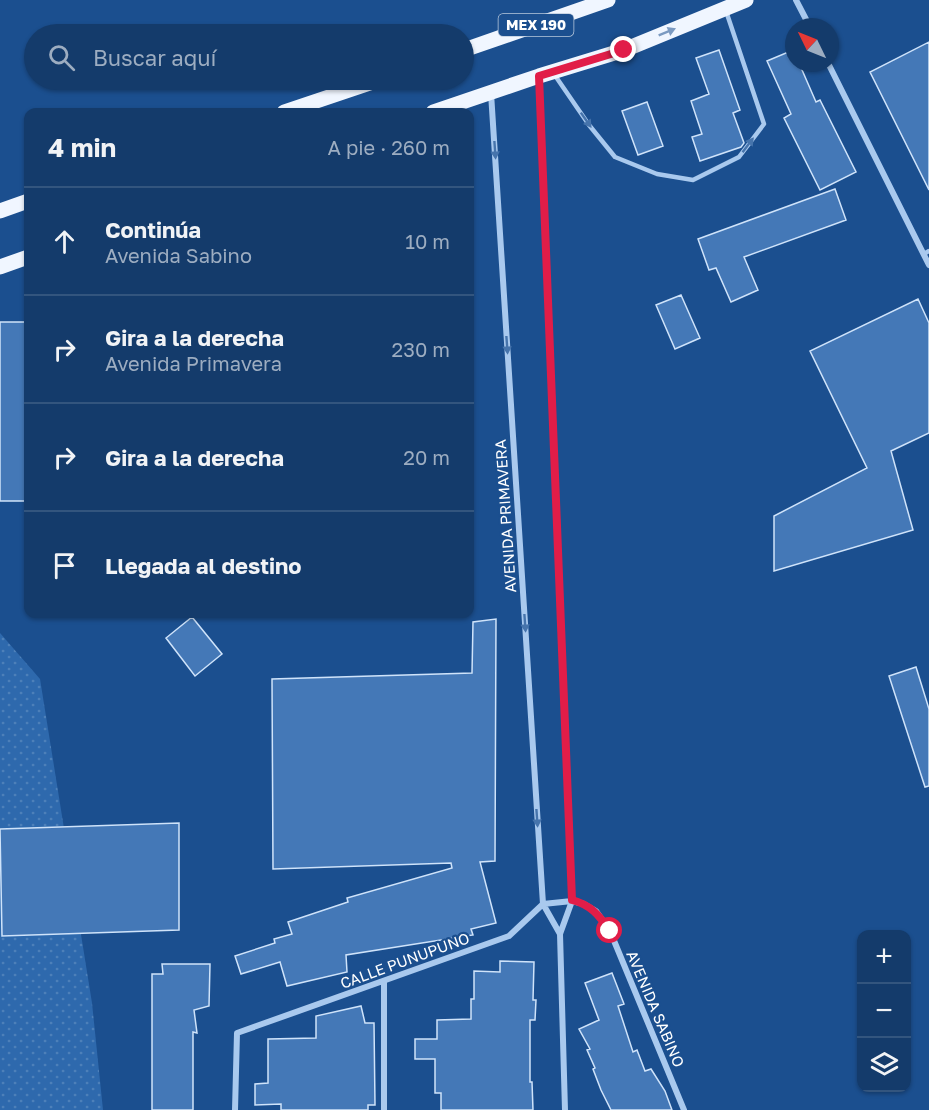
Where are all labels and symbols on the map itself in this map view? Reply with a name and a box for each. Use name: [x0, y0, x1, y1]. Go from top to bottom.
road number: MEX 190: [498, 14, 574, 36]
north arrow: [785, 18, 839, 72]
one-way arrow: [659, 27, 677, 37]
route end: [610, 36, 636, 62]
one-way arrow: [580, 112, 591, 128]
one-way arrow: [742, 138, 754, 154]
one-way arrow: [490, 141, 500, 160]
one-way arrow: [503, 336, 512, 355]
street label: AVENIDA PRIMAVERA: [491, 439, 519, 593]
one-way arrow: [520, 614, 529, 633]
one-way arrow: [532, 809, 542, 828]
route start: [596, 917, 622, 943]
street label: CALLE PUNUPUNO: [338, 928, 472, 992]
street label: AVENIDA SABINO: [623, 948, 689, 1070]

